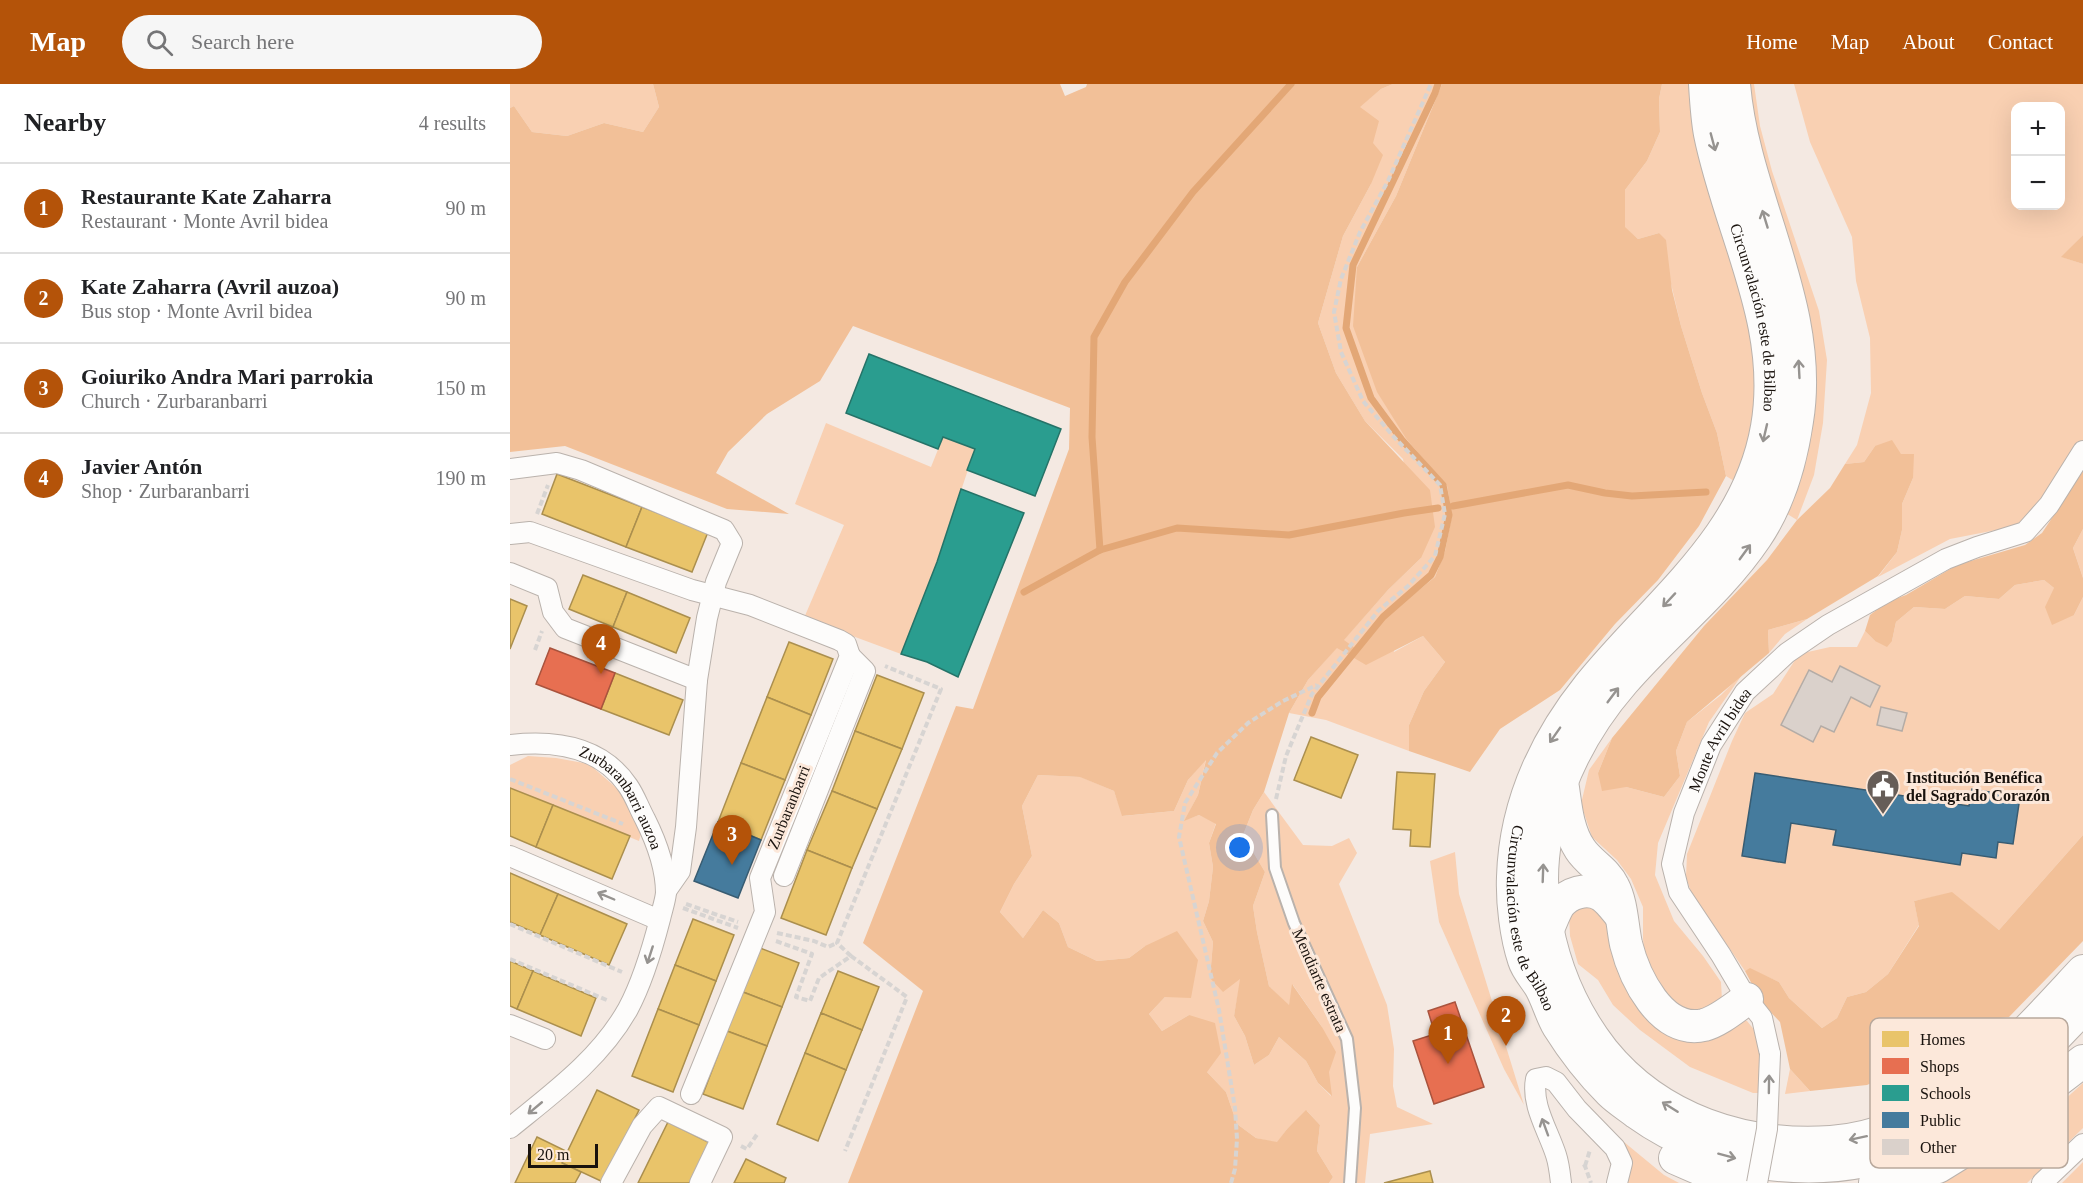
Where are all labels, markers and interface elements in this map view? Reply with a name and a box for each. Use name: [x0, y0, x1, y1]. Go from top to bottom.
search box: [122, 15, 542, 69]
text: Map: [30, 26, 86, 57]
icon: search: [143, 26, 176, 59]
text: Search here: [191, 29, 294, 54]
text: Home: [1746, 30, 1798, 54]
text: Map: [1831, 30, 1869, 54]
text: About: [1902, 30, 1955, 54]
text: Contact: [1988, 30, 2053, 54]
map controls: [2011, 102, 2065, 210]
button: +: [2011, 102, 2065, 156]
text: Nearby: [24, 108, 106, 137]
text: 4 results: [419, 112, 486, 134]
one-way arrow: [1707, 132, 1719, 151]
button: −: [2011, 156, 2065, 210]
text: Restaurante Kate Zaharra: [81, 184, 332, 209]
text: 1: [39, 197, 49, 219]
text: 90 m: [445, 197, 486, 219]
one-way arrow: [1759, 209, 1770, 228]
text: Restaurant · Monte Avril bidea: [81, 210, 328, 232]
street label: Circunvalación este de Bilbao: [1727, 221, 1779, 413]
text: Kate Zaharra (Avril auzoa): [81, 274, 339, 299]
text: 2: [39, 287, 49, 309]
text: 90 m: [445, 287, 486, 309]
text: Bus stop · Monte Avril bidea: [81, 300, 312, 322]
one-way arrow: [1793, 359, 1804, 379]
text: Goiuriko Andra Mari parrokia: [81, 364, 373, 389]
text: 3: [39, 377, 49, 399]
text: 150 m: [435, 377, 486, 399]
text: Church · Zurbaranbarri: [81, 390, 268, 412]
one-way arrow: [1759, 423, 1770, 443]
text: Javier Antón: [81, 454, 202, 479]
text: 4: [39, 467, 49, 489]
text: 190 m: [435, 467, 486, 489]
text: Shop · Zurbaranbarri: [81, 480, 250, 502]
one-way arrow: [1739, 544, 1751, 560]
one-way arrow: [1662, 592, 1676, 607]
pin: 4: [582, 624, 620, 674]
street label: Monte Avril bidea: [1685, 684, 1754, 794]
one-way arrow: [1606, 687, 1619, 703]
one-way arrow: [1549, 726, 1561, 742]
street label: Zurbaranbarri auzoa: [577, 743, 665, 852]
street label: Zurbaranbarri: [764, 762, 813, 852]
public building icon: Institución Benéfica del Sagrado Corazón: [1865, 768, 1901, 815]
place label: Institución Benéfica del Sagrado Corazón: [1906, 769, 2050, 805]
pin: 3: [712, 816, 752, 865]
street label: Circunvalación este de Bilbao: [1504, 824, 1558, 1013]
your location: [1225, 833, 1254, 862]
one-way arrow: [1537, 864, 1549, 884]
one-way arrow: [597, 890, 615, 902]
street label: Mendiarte estrata: [1289, 926, 1350, 1035]
one-way arrow: [643, 945, 654, 964]
pin: 2: [1486, 996, 1526, 1046]
pin: 1: [1428, 1014, 1468, 1064]
legend: [1870, 1018, 2068, 1168]
text: Homes: [1920, 1031, 1965, 1048]
text: Shops: [1920, 1058, 1959, 1076]
one-way arrow: [1764, 1074, 1775, 1094]
text: Schools: [1920, 1085, 1971, 1102]
one-way arrow: [527, 1101, 543, 1114]
one-way arrow: [1662, 1101, 1679, 1113]
text: Public: [1920, 1112, 1961, 1129]
one-way arrow: [1539, 1118, 1550, 1137]
one-way arrow: [1849, 1132, 1868, 1144]
text: Other: [1920, 1139, 1957, 1156]
scale bar: [528, 1141, 598, 1168]
text: 20 m: [537, 1146, 569, 1163]
one-way arrow: [1717, 1151, 1736, 1162]

